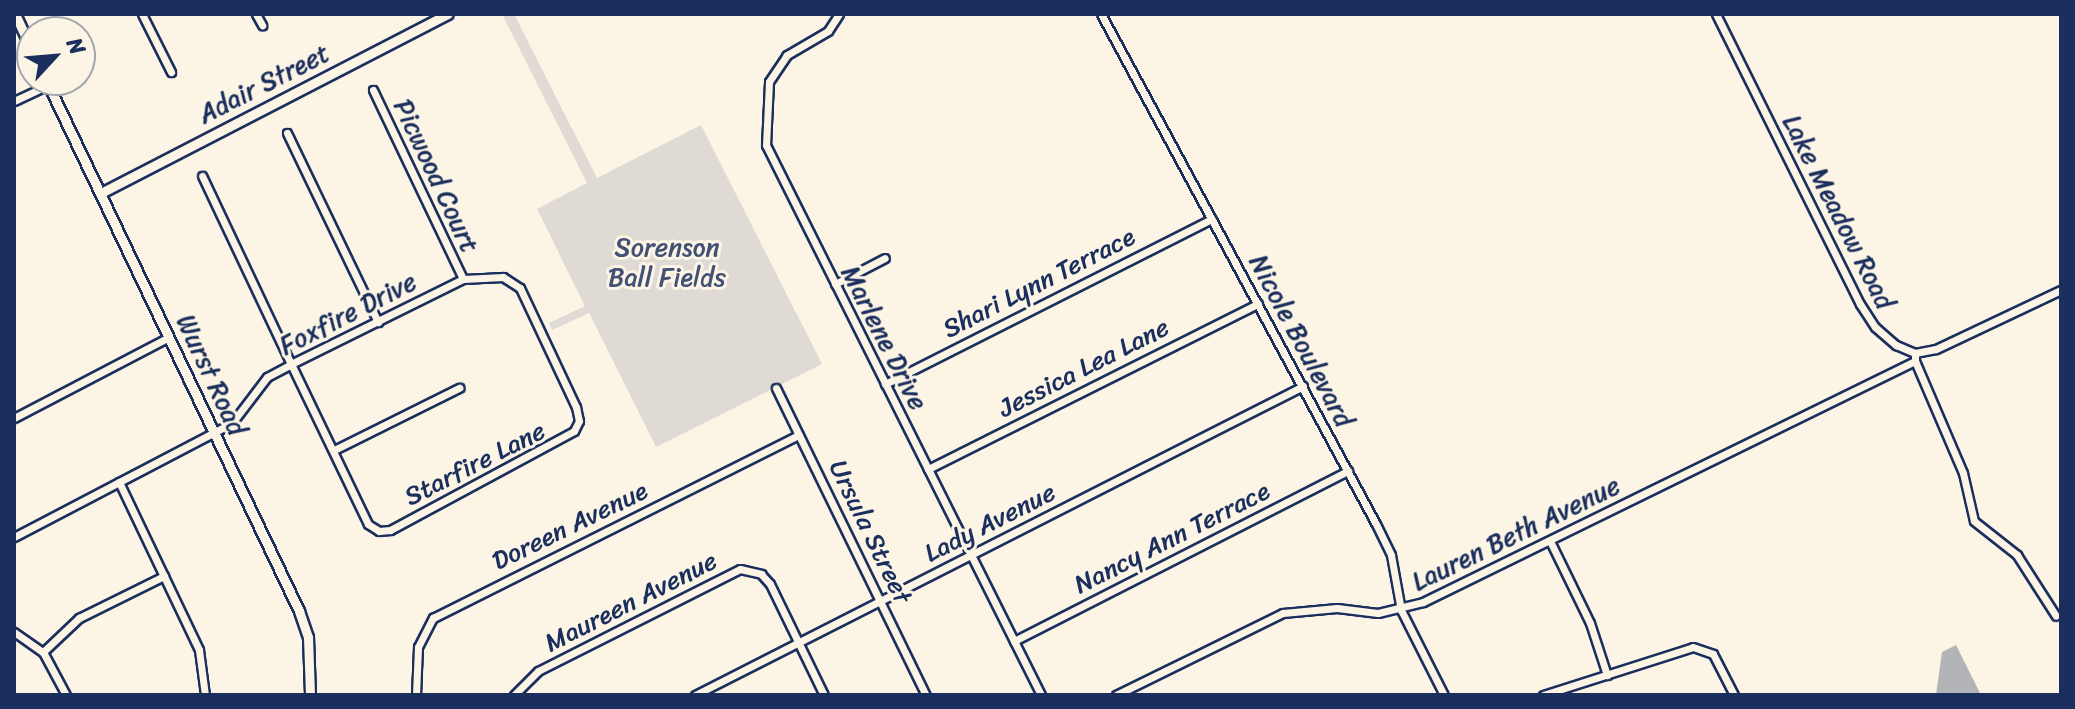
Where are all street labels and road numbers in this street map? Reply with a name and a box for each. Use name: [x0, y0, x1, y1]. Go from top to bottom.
street label: Adair Street: [193, 37, 335, 131]
street label: Picwood Court: [387, 94, 485, 258]
street label: Lake Meadow Road: [1776, 110, 1900, 314]
street label: Shari Lynn Terrace: [937, 221, 1141, 345]
street label: Nicole Boulevard: [1242, 249, 1360, 433]
street label: Marlene Drive: [834, 261, 934, 415]
street label: Foxfire Drive: [274, 266, 422, 362]
street label: Wurst Road: [169, 310, 253, 440]
street label: Jessica Lea Lane: [994, 312, 1174, 424]
street label: Starfire Lane: [399, 415, 551, 513]
street label: Ursula Street: [822, 455, 918, 609]
street label: Lauren Beth Avenue: [1407, 470, 1625, 598]
street label: Doreen Avenue: [487, 475, 653, 577]
street label: Nancy Ann Terrace: [1069, 475, 1275, 601]
street label: Lady Avenue: [920, 477, 1060, 569]
street label: Maureen Avenue: [540, 545, 722, 659]

